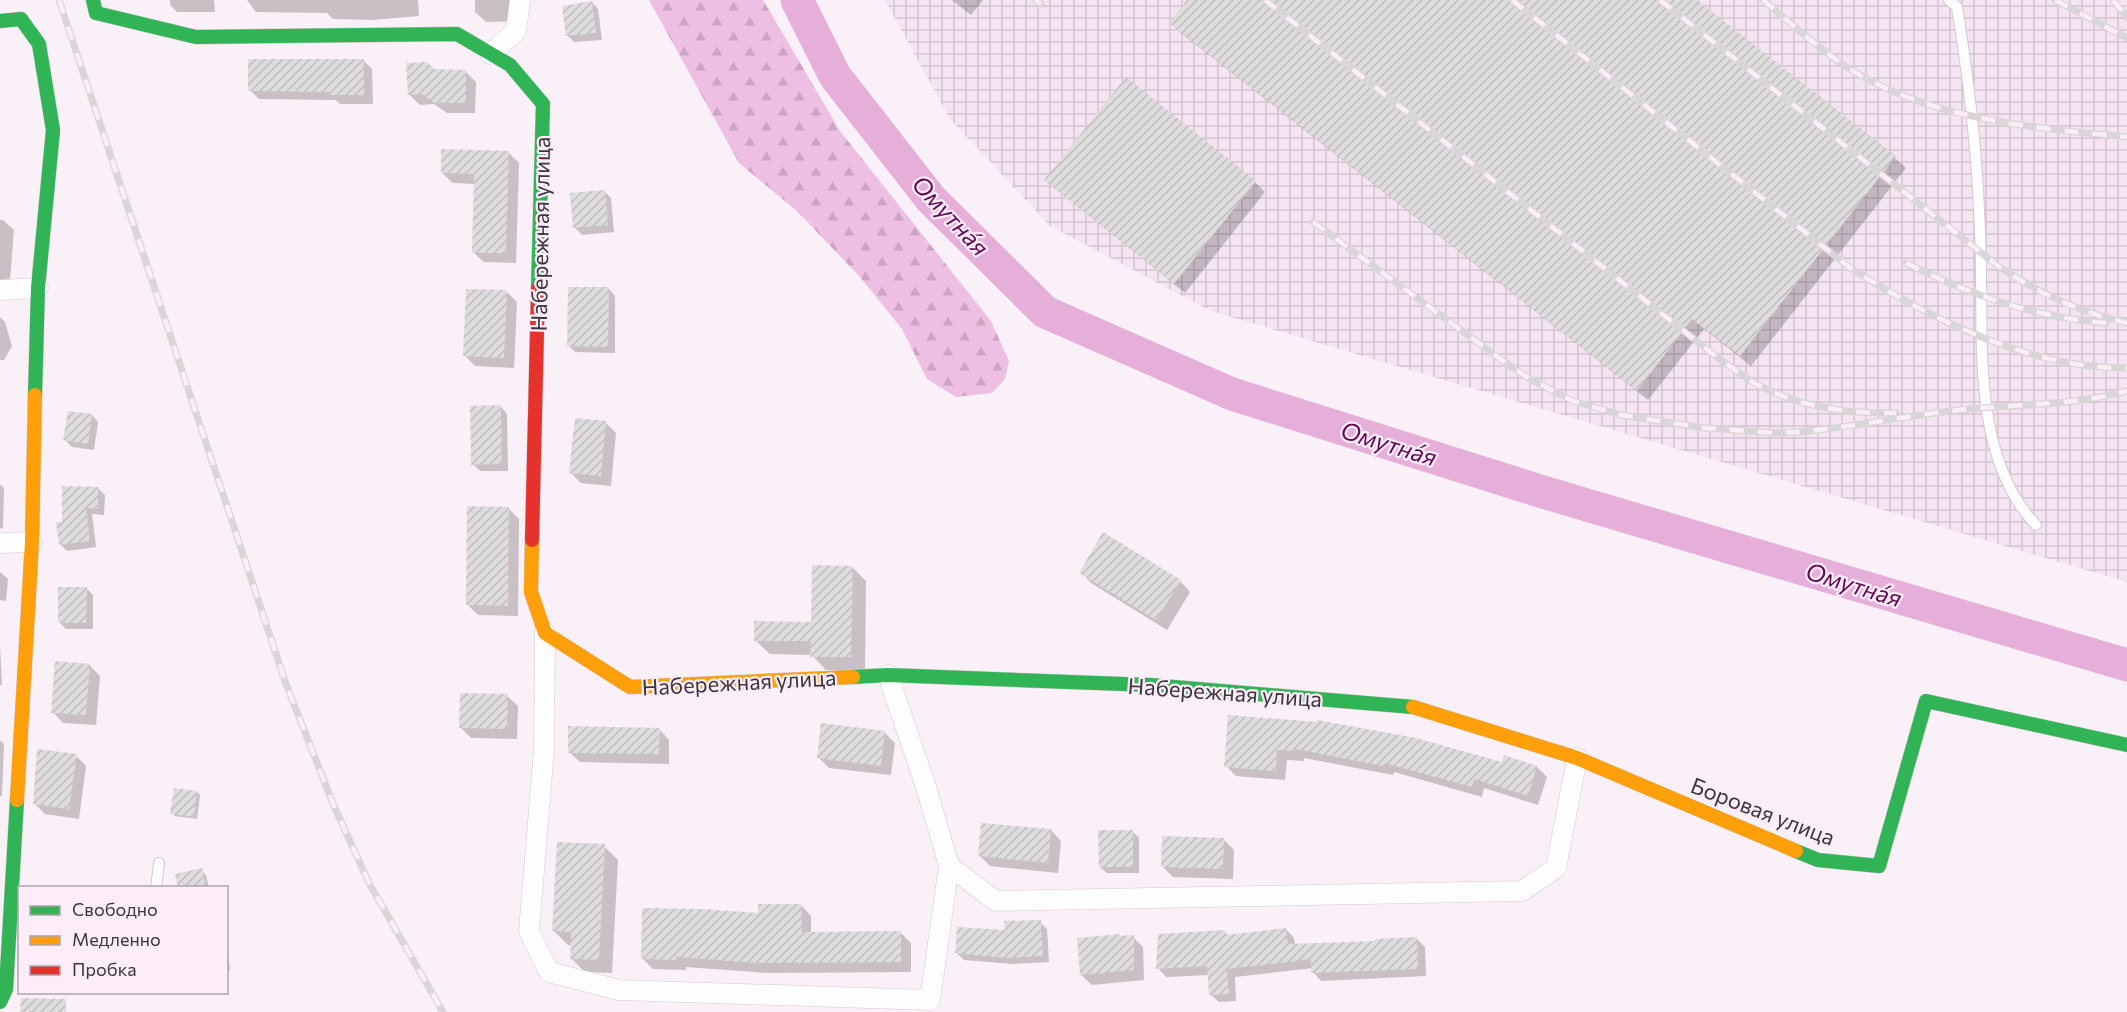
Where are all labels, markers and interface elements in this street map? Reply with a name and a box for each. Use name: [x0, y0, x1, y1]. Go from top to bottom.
street label: Набережная улица: [525, 136, 555, 332]
water label: Омутна́я: [907, 169, 995, 261]
water label: Омутна́я: [1337, 415, 1441, 471]
water label: Омутна́я: [1802, 556, 1906, 612]
street label: Набережная улица: [641, 663, 837, 701]
street label: Набережная улица: [1127, 672, 1323, 712]
street label: Боровая улица: [1687, 771, 1839, 851]
legend: [18, 886, 228, 994]
text: Свободно: [72, 898, 158, 920]
text: Медленно: [72, 928, 161, 950]
text: Пробка: [72, 958, 137, 980]

